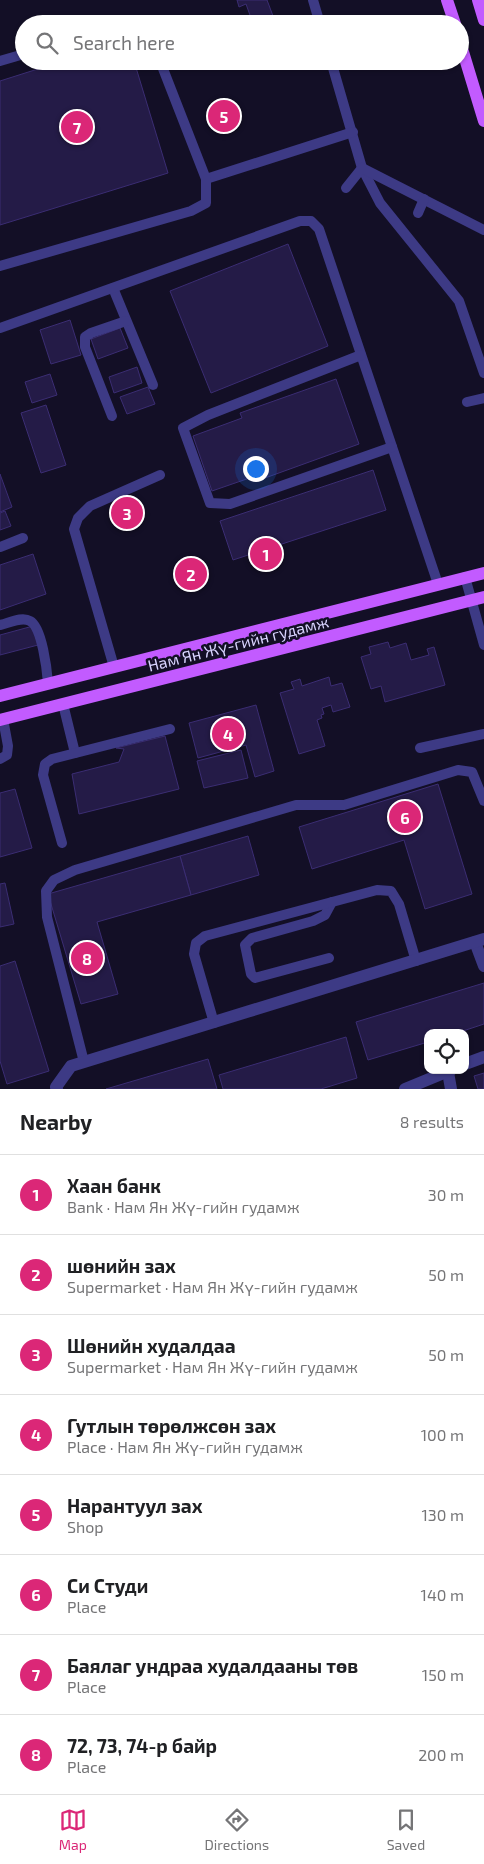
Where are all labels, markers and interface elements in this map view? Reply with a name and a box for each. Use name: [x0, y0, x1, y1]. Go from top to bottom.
search box: [15, 15, 469, 70]
icon: search: [33, 29, 61, 57]
text: Search here: [73, 31, 175, 54]
pin: 5: [208, 97, 240, 135]
pin: 7: [61, 108, 93, 146]
your location: [243, 456, 269, 482]
pin: 3: [111, 494, 143, 532]
pin: 1: [250, 535, 282, 573]
pin: 2: [175, 555, 207, 593]
street label: Нам Ян Жү-гийн гудамж: [146, 611, 331, 676]
pin: 4: [212, 715, 244, 753]
pin: 6: [389, 798, 421, 836]
pin: 8: [71, 939, 103, 977]
map controls: [424, 1029, 469, 1074]
button: locate: [424, 1029, 469, 1074]
text: Nearby: [20, 1109, 92, 1134]
text: 8 results: [400, 1112, 464, 1131]
text: Хаан банк: [67, 1174, 161, 1197]
text: 1: [33, 1185, 39, 1204]
text: 30 m: [428, 1185, 464, 1204]
text: Bank · Нам Ян Жү-гийн гудамж: [67, 1197, 300, 1216]
text: шөнийн зах: [67, 1254, 176, 1277]
text: 2: [31, 1265, 41, 1284]
text: 50 m: [428, 1265, 464, 1284]
text: Supermarket · Нам Ян Жү-гийн гудамж: [67, 1277, 358, 1296]
text: Шөнийн худалдаа: [67, 1334, 236, 1357]
text: 3: [31, 1345, 41, 1364]
text: 50 m: [428, 1345, 464, 1364]
text: Supermarket · Нам Ян Жү-гийн гудамж: [67, 1357, 358, 1376]
text: Гутлын төрөлжсөн зах: [67, 1414, 276, 1437]
text: 4: [31, 1425, 41, 1444]
text: 100 m: [421, 1425, 464, 1444]
text: Place · Нам Ян Жү-гийн гудамж: [67, 1437, 303, 1456]
text: Нарантуул зах: [67, 1494, 202, 1517]
text: 5: [32, 1505, 40, 1524]
text: 130 m: [422, 1505, 464, 1524]
text: Shop: [67, 1517, 104, 1536]
text: Си Студи: [67, 1574, 148, 1597]
text: 6: [31, 1585, 41, 1604]
text: 140 m: [421, 1585, 464, 1604]
text: Place: [67, 1597, 106, 1616]
text: Баялаг ундраа худалдааны төв: [67, 1654, 358, 1677]
text: 7: [32, 1665, 40, 1684]
text: 150 m: [422, 1665, 464, 1684]
text: Place: [67, 1677, 106, 1696]
text: 72, 73, 74-р байр: [67, 1734, 217, 1757]
text: 8: [31, 1745, 41, 1764]
text: 200 m: [418, 1745, 464, 1764]
text: Place: [67, 1757, 106, 1776]
tab: Map: [59, 1806, 87, 1853]
tab: Directions: [205, 1806, 269, 1853]
tab: Saved: [387, 1806, 425, 1853]

